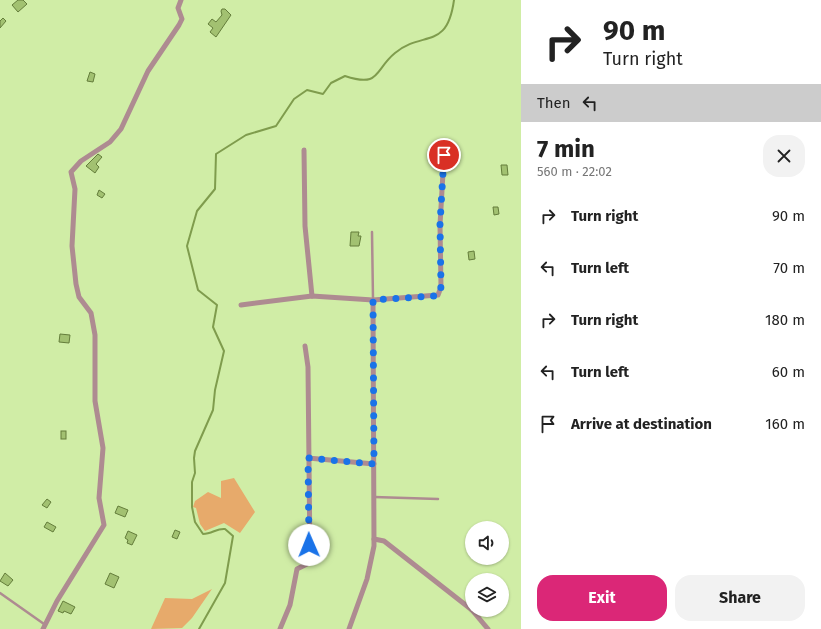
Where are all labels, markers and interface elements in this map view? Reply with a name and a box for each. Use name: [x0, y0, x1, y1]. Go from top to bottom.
text: 90 m: [603, 14, 665, 47]
icon: right: [537, 16, 589, 68]
text: Turn right: [603, 48, 683, 70]
icon: left: [579, 92, 601, 114]
text: Then: [537, 94, 571, 112]
text: 7 min: [537, 135, 595, 163]
button: close: [763, 135, 805, 177]
pin: [427, 138, 461, 172]
icon: arrive: [433, 144, 455, 166]
text: 560 m · 22:02: [537, 164, 612, 179]
icon: right: [537, 205, 559, 227]
text: Turn right: [571, 207, 638, 225]
text: 90 m: [772, 207, 805, 225]
icon: left: [537, 257, 559, 279]
text: Turn left: [571, 259, 629, 277]
text: 70 m: [773, 259, 805, 277]
icon: right: [537, 309, 559, 331]
text: Turn right: [571, 311, 638, 329]
text: 180 m: [765, 311, 805, 329]
icon: left: [537, 361, 559, 383]
text: Turn left: [571, 363, 629, 381]
text: 60 m: [772, 363, 805, 381]
icon: arrive: [537, 413, 559, 435]
text: Arrive at destination: [571, 415, 712, 433]
text: 160 m: [765, 415, 805, 433]
map controls: [465, 521, 509, 617]
button: sound: [465, 521, 509, 565]
position arrow: [288, 524, 330, 566]
button: layers: [465, 573, 509, 617]
button: Exit: [537, 575, 667, 621]
button: Share: [675, 575, 805, 621]

